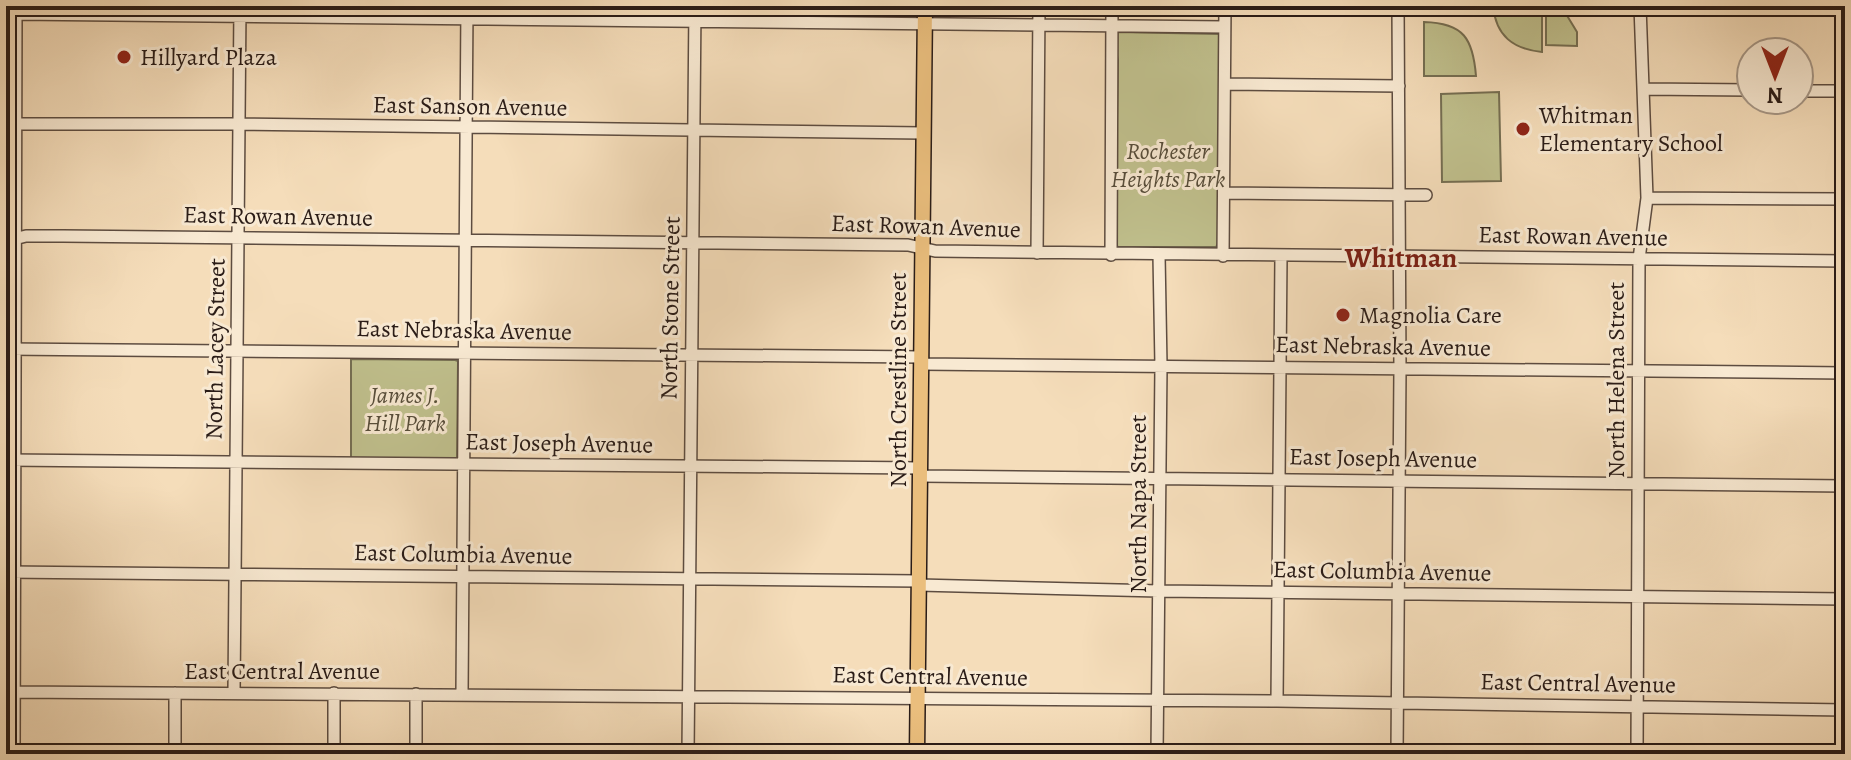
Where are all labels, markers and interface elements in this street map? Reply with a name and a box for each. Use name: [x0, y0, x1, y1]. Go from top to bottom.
north arrow: [1735, 36, 1815, 116]
place label: Hillyard Plaza: [140, 41, 278, 73]
marker: Hillyard Plaza: [115, 48, 133, 66]
text: N: [1767, 80, 1783, 110]
street label: East Sanson Avenue: [372, 88, 568, 124]
place label: Whitman Elementary School: [1538, 99, 1723, 159]
marker: Whitman Elementary School: [1514, 120, 1532, 138]
park label: Rochester Heights Park: [1111, 135, 1226, 195]
street label: East Rowan Avenue: [183, 198, 373, 234]
street label: East Rowan Avenue: [831, 207, 1021, 245]
street label: North Stone Street: [652, 216, 688, 400]
street label: East Rowan Avenue: [1478, 218, 1668, 254]
district label: Whitman: [1344, 239, 1457, 277]
street label: North Lacey Street: [197, 258, 233, 440]
street label: North Crestline Street: [882, 272, 914, 488]
street label: North Helena Street: [1600, 282, 1632, 478]
place label: Magnolia Care: [1359, 299, 1502, 331]
marker: Magnolia Care: [1334, 306, 1352, 324]
street label: East Nebraska Avenue: [356, 312, 572, 348]
street label: East Nebraska Avenue: [1275, 328, 1491, 364]
park label: James J. Hill Park: [364, 379, 446, 439]
street label: North Napa Street: [1122, 414, 1154, 594]
street label: East Joseph Avenue: [465, 425, 653, 461]
street label: East Joseph Avenue: [1289, 440, 1477, 476]
street label: East Columbia Avenue: [353, 536, 573, 572]
street label: East Columbia Avenue: [1272, 553, 1492, 589]
street label: East Central Avenue: [184, 655, 380, 687]
street label: East Central Avenue: [832, 658, 1028, 694]
street label: East Central Avenue: [1480, 665, 1676, 701]

